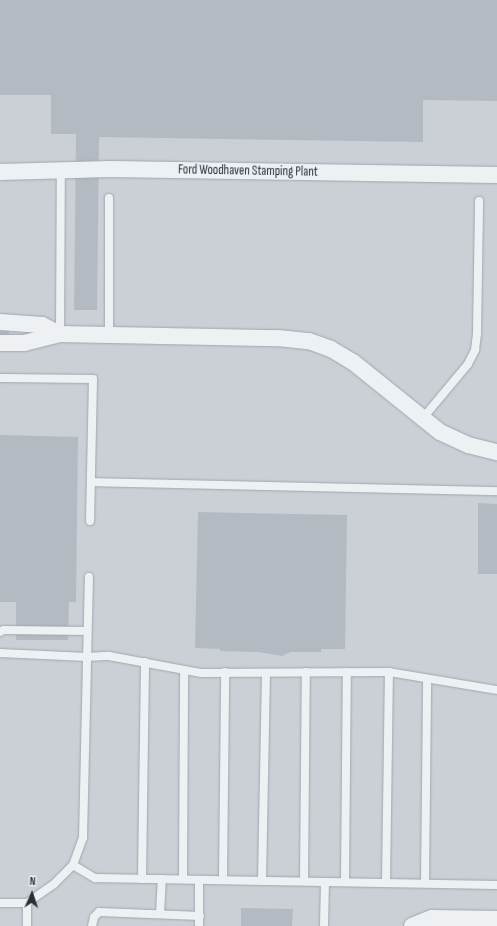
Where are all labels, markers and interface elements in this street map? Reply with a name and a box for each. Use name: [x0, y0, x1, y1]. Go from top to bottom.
street label: Ford Woodhaven Stamping Plant: [178, 162, 318, 180]
north arrow: [12, 874, 52, 914]
text: N: [29, 875, 36, 888]

